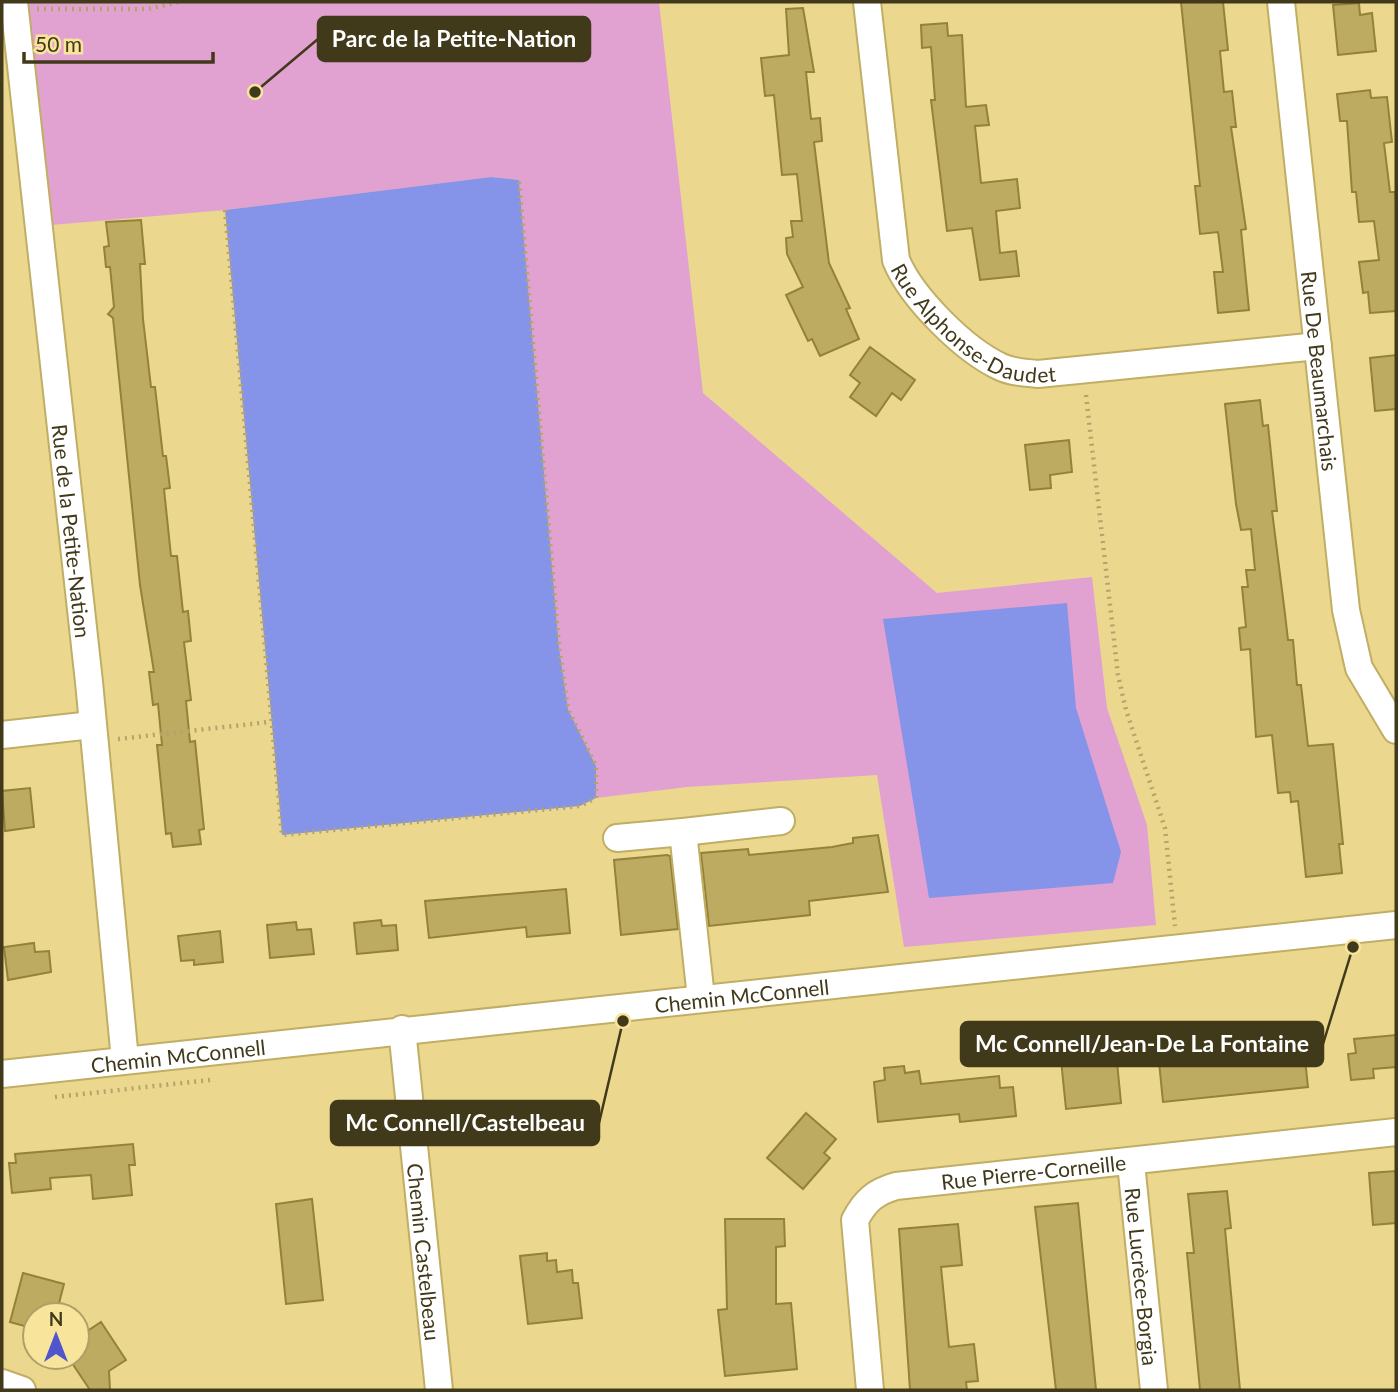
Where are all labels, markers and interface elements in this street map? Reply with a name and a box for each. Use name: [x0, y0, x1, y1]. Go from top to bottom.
callout: Parc de la Petite-Nation: [318, 17, 590, 61]
scale bar: [24, 21, 214, 65]
text: Parc de la Petite-Nation: [332, 24, 576, 52]
text: 50 m: [35, 31, 82, 56]
street label: Rue Alphonse-Daudet: [887, 259, 1057, 387]
street label: Rue De Beaumarchais: [1297, 270, 1344, 472]
street label: Rue de la Petite-Nation: [48, 423, 97, 639]
street label: Chemin McConnell: [653, 973, 830, 1017]
callout: Mc Connell/Jean-De La Fontaine: [961, 1022, 1323, 1066]
text: Mc Connell/Jean-De La Fontaine: [975, 1029, 1309, 1057]
street label: Chemin McConnell: [89, 1033, 267, 1077]
callout: Mc Connell/Castelbeau: [331, 1101, 599, 1145]
text: Mc Connell/Castelbeau: [345, 1108, 585, 1136]
street label: Rue Pierre-Corneille: [940, 1149, 1127, 1194]
street label: Chemin Castelbeau: [403, 1162, 446, 1342]
street label: Rue Lucrèce-Borgia: [1121, 1186, 1164, 1367]
north arrow: [21, 1301, 91, 1371]
text: N: [49, 1307, 63, 1330]

